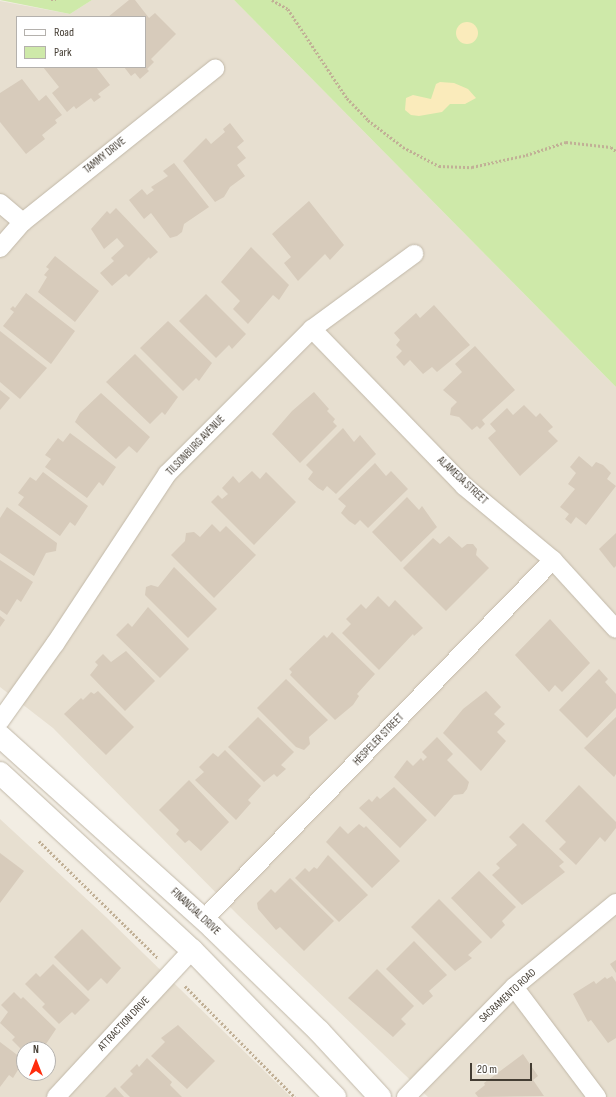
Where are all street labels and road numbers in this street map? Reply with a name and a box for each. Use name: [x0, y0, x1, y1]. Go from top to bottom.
street label: TAMMY DRIVE: [81, 135, 129, 177]
street label: TILSONBURG AVENUE: [164, 413, 228, 479]
street label: ALAMEDA STREET: [434, 454, 490, 508]
street label: HESPELER STREET: [351, 711, 407, 769]
street label: FINANCIAL DRIVE: [168, 886, 222, 938]
street label: SACRAMENTO ROAD: [477, 966, 539, 1026]
street label: ATTRACTION DRIVE: [95, 994, 153, 1054]

